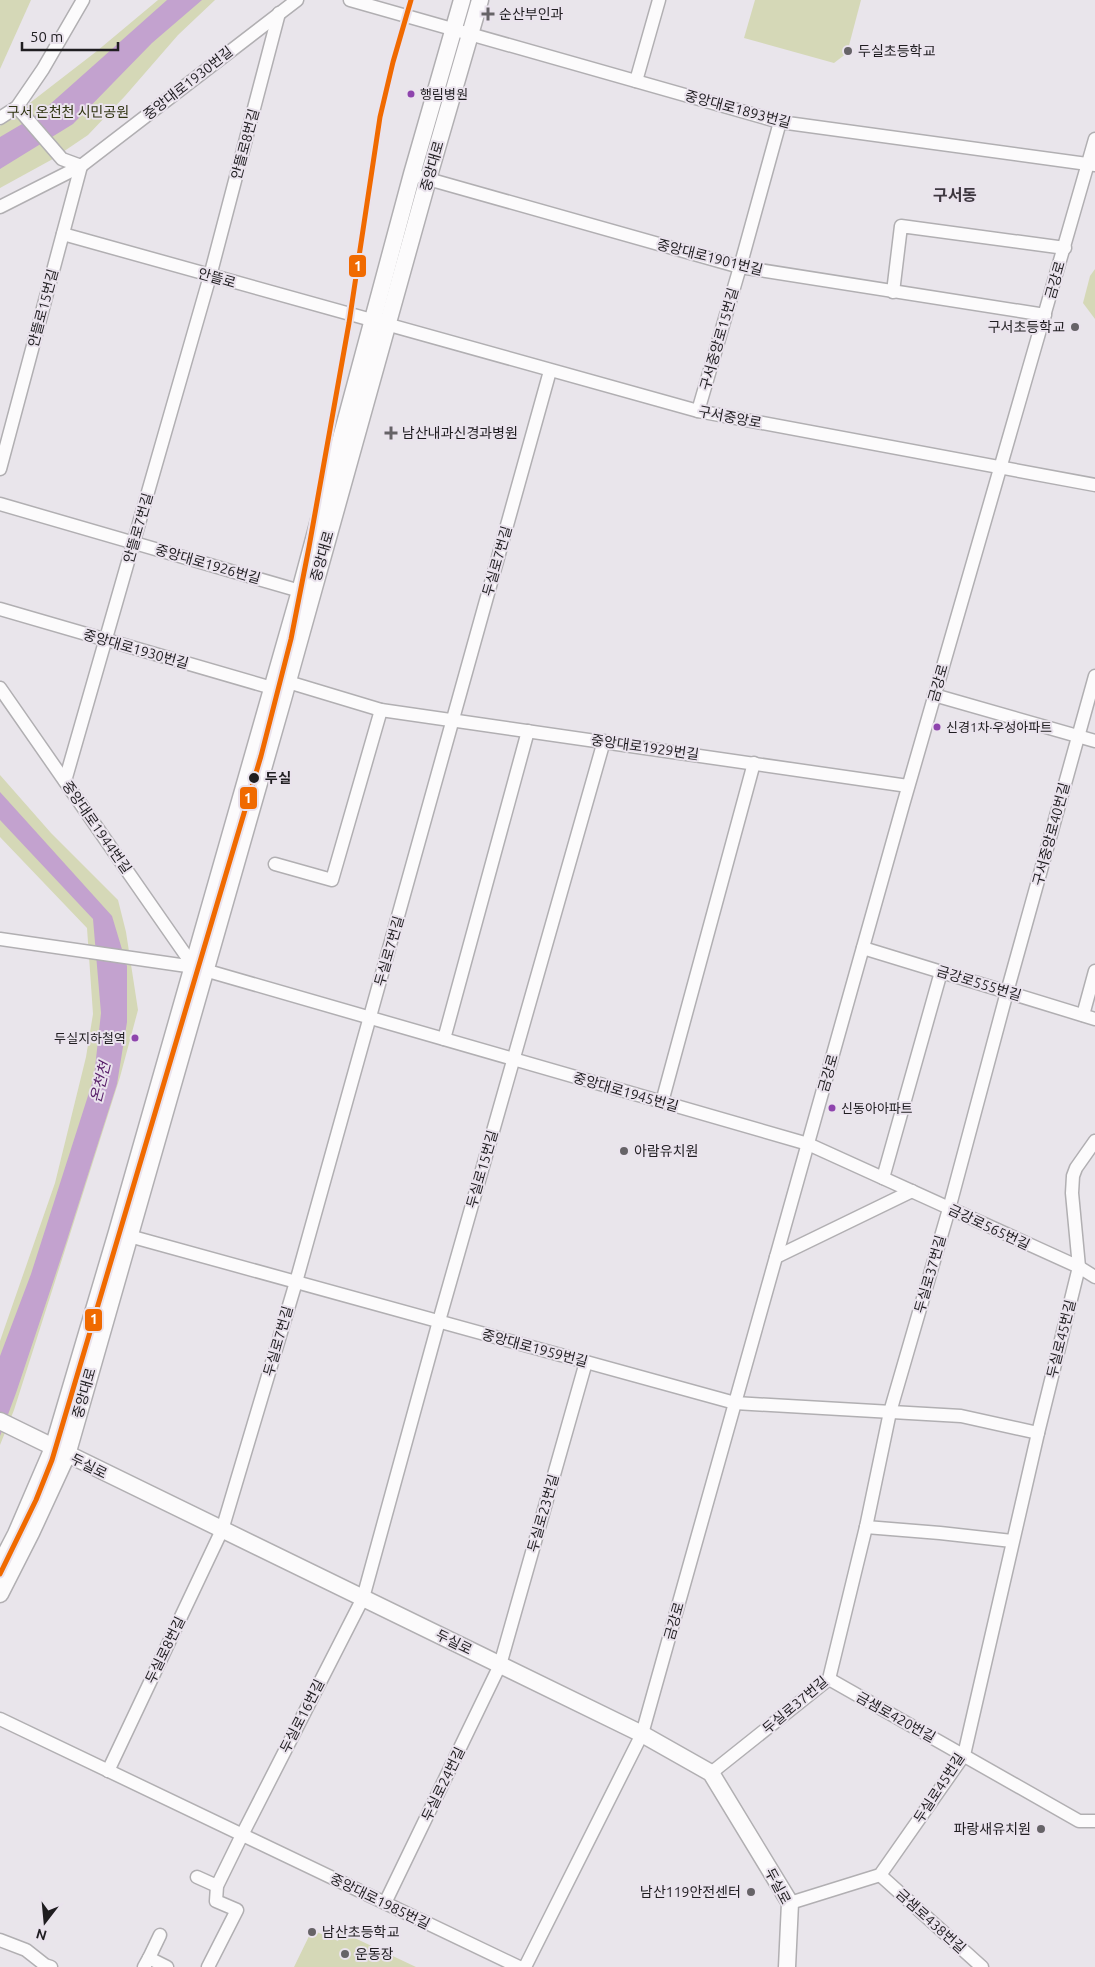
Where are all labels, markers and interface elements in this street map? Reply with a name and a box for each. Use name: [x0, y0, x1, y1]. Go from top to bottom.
place label: 순산부인과: [499, 6, 564, 22]
marker: 순산부인과: [481, 7, 495, 21]
scale bar: [22, 20, 119, 52]
text: 50 m: [30, 28, 63, 45]
street label: 중앙대로1930번길: [140, 43, 236, 123]
place label: 두실초등학교: [858, 43, 935, 59]
marker: 두실초등학교: [842, 45, 854, 57]
place label: 행림병원: [420, 87, 468, 101]
street label: 중앙대로1893번길: [683, 87, 793, 131]
marker: 행림병원: [406, 89, 416, 99]
park label: 구서 온천천 시민공원: [7, 104, 129, 120]
street label: 안뜰로8번길: [228, 107, 262, 181]
street label: 중앙대로: [417, 139, 447, 193]
district label: 구서동: [933, 186, 977, 204]
street label: 중앙대로1901번길: [655, 236, 765, 278]
line badge: 1: [348, 254, 367, 278]
text: 1: [354, 258, 362, 274]
street label: 금강로: [1042, 259, 1068, 301]
street label: 안뜰로: [196, 265, 238, 291]
street label: 안뜰로15번길: [25, 267, 61, 349]
street label: 구서중앙로15번길: [697, 286, 741, 392]
place label: 구서초등학교: [988, 319, 1065, 335]
marker: 구서초등학교: [1069, 321, 1081, 333]
street label: 구서중앙로: [697, 403, 763, 431]
place label: 남산내과신경과병원: [402, 425, 518, 441]
marker: 남산내과신경과병원: [384, 426, 398, 440]
street label: 안뜰로7번길: [120, 491, 156, 565]
street label: 두실로7번길: [479, 524, 515, 598]
street label: 중앙대로: [307, 529, 337, 583]
street label: 중앙대로1926번길: [153, 541, 263, 587]
street label: 중앙대로1930번길: [81, 626, 191, 672]
street label: 금강로: [925, 662, 951, 704]
place label: 신경1차·우성아파트: [946, 720, 1052, 734]
marker: 신경1차·우성아파트: [932, 722, 942, 732]
street label: 중앙대로1929번길: [590, 732, 700, 762]
place label: 두실: [265, 770, 291, 786]
marker: 두실: [247, 771, 261, 785]
street label: 중앙대로1944번길: [59, 778, 135, 876]
street label: 구서중앙로40번길: [1030, 781, 1072, 887]
line badge: 1: [239, 786, 258, 810]
text: 1: [244, 790, 252, 806]
street label: 두실로7번길: [371, 914, 407, 988]
street label: 금강로555번길: [935, 962, 1023, 1004]
place label: 두실지하철역: [54, 1031, 126, 1045]
marker: 두실지하철역: [130, 1033, 140, 1043]
street label: 금강로: [815, 1052, 841, 1094]
water label: 온천천: [87, 1058, 114, 1104]
street label: 중앙대로1945번길: [571, 1069, 681, 1115]
place label: 신동아아파트: [841, 1101, 913, 1115]
marker: 신동아아파트: [827, 1103, 837, 1113]
street label: 두실로15번길: [463, 1128, 501, 1210]
place label: 아람유치원: [634, 1143, 698, 1159]
marker: 아람유치원: [618, 1145, 630, 1157]
street label: 금강로565번길: [946, 1201, 1032, 1253]
street label: 두실로37번길: [911, 1233, 949, 1315]
street label: 두실로45번길: [1044, 1298, 1078, 1380]
street label: 두실로7번길: [260, 1304, 296, 1378]
line badge: 1: [84, 1308, 103, 1332]
text: 1: [90, 1311, 98, 1327]
street label: 중앙대로1959번길: [480, 1326, 590, 1370]
street label: 중앙대로: [69, 1366, 99, 1420]
street label: 두실로: [68, 1450, 110, 1482]
street label: 두실로23번길: [524, 1472, 562, 1554]
street label: 금강로: [661, 1600, 687, 1642]
street label: 두실로8번길: [142, 1614, 188, 1686]
street label: 두실로: [433, 1626, 475, 1658]
street label: 두실로37번길: [759, 1673, 831, 1737]
street label: 두실로16번길: [277, 1677, 327, 1755]
street label: 금샘로420번길: [854, 1689, 938, 1745]
street label: 두실로24번길: [418, 1744, 468, 1824]
street label: 두실로45번길: [910, 1750, 968, 1826]
place label: 파랑새유치원: [954, 1821, 1031, 1837]
marker: 파랑새유치원: [1035, 1823, 1047, 1835]
street label: 두실로: [762, 1865, 794, 1907]
street label: 중앙대로1985번길: [328, 1870, 432, 1932]
place label: 남산119안전센터: [640, 1884, 741, 1900]
marker: 남산119안전센터: [745, 1886, 757, 1898]
street label: 금샘로438번길: [893, 1886, 969, 1956]
north arrow: [20, 1897, 70, 1947]
place label: 남산초등학교: [322, 1924, 399, 1940]
text: N: [34, 1925, 49, 1944]
marker: 남산초등학교: [306, 1926, 318, 1938]
place label: 운동장: [355, 1946, 394, 1962]
marker: 운동장: [339, 1948, 351, 1960]

